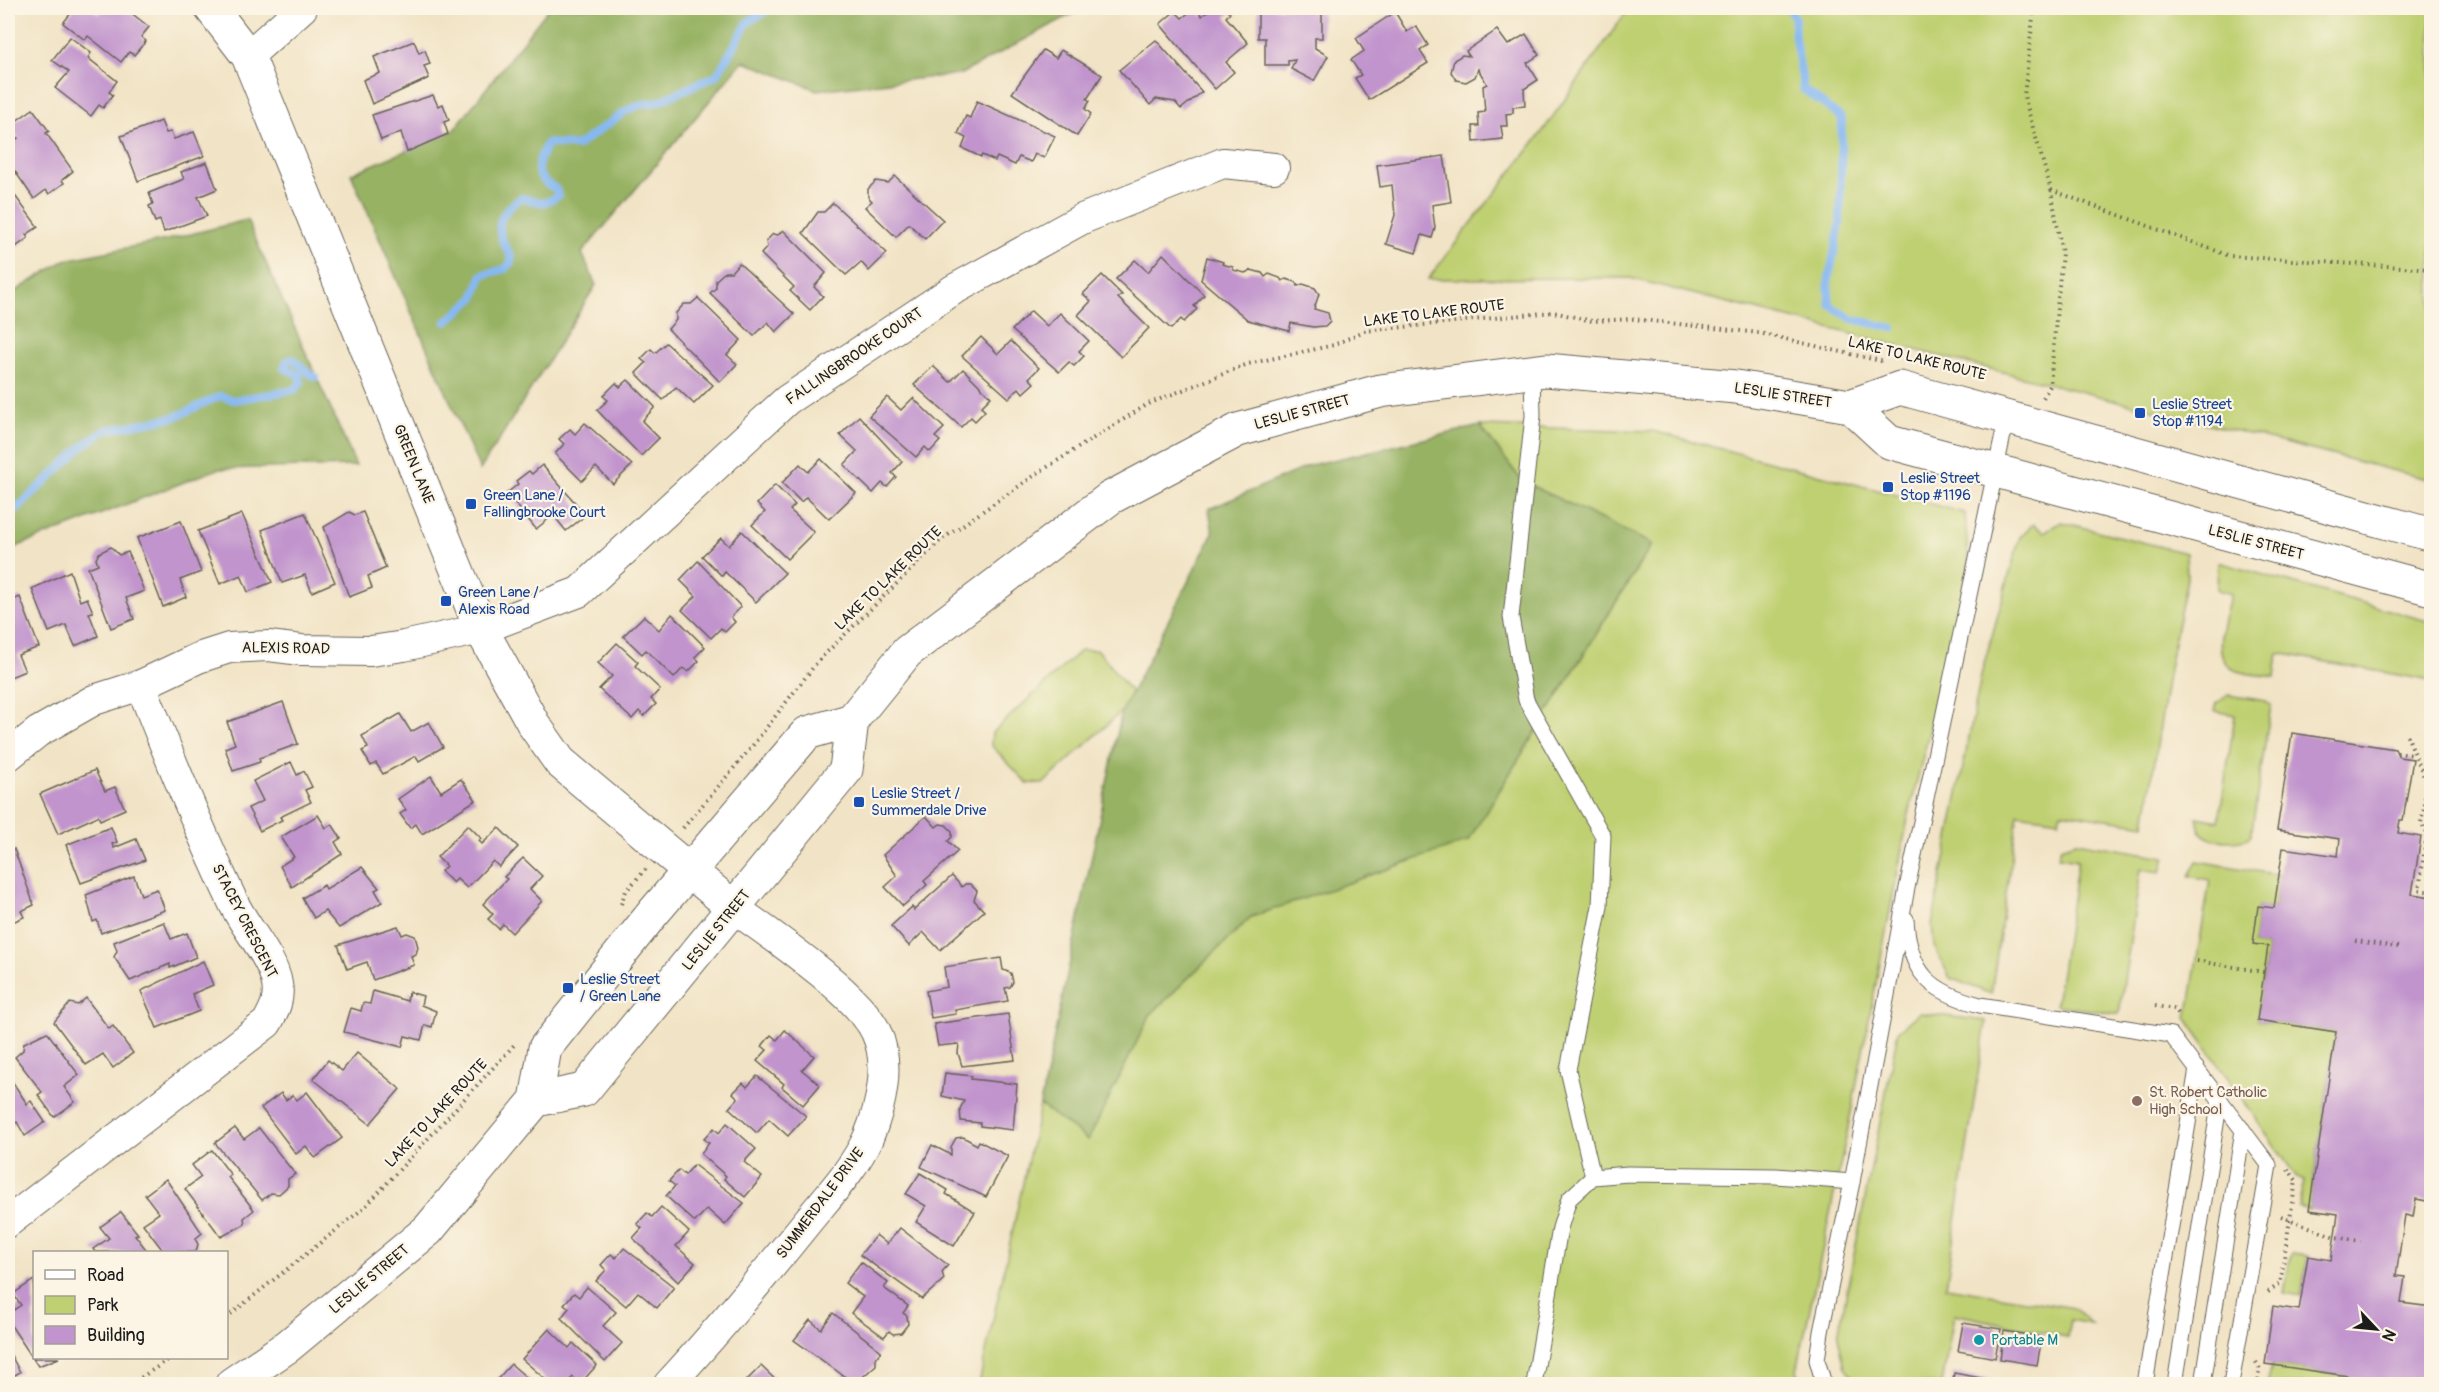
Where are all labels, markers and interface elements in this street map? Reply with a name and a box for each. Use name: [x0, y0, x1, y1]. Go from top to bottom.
street label: LAKE TO LAKE ROUTE: [1362, 295, 1506, 332]
street label: FALLINGBROOKE COURT: [782, 303, 927, 409]
street label: LAKE TO LAKE ROUTE: [1846, 332, 1988, 385]
street label: LESLIE STREET: [1733, 378, 1833, 413]
street label: LESLIE STREET: [1252, 391, 1352, 434]
place label: Leslie Street Stop #1194: [2152, 395, 2233, 431]
marker: Leslie Street Stop #1194: [2133, 406, 2147, 420]
street label: GREEN LANE: [389, 422, 438, 507]
place label: Leslie Street Stop #1196: [1900, 469, 1981, 505]
marker: Leslie Street Stop #1196: [1881, 480, 1895, 494]
place label: Green Lane / Fallingbrooke Court: [483, 486, 606, 522]
marker: Green Lane / Fallingbrooke Court: [464, 497, 478, 511]
street label: LESLIE STREET: [2206, 521, 2306, 564]
street label: LAKE TO LAKE ROUTE: [831, 522, 946, 635]
place label: Green Lane / Alexis Road: [458, 583, 539, 619]
marker: Green Lane / Alexis Road: [439, 594, 453, 608]
street label: ALEXIS ROAD: [242, 638, 330, 659]
place label: Leslie Street / Summerdale Drive: [871, 784, 987, 820]
marker: Leslie Street / Summerdale Drive: [852, 795, 866, 809]
street label: STACEY CRESCENT: [208, 861, 282, 982]
street label: LESLIE STREET: [678, 886, 755, 975]
place label: Leslie Street / Green Lane: [580, 970, 661, 1006]
marker: Leslie Street / Green Lane: [561, 981, 575, 995]
street label: LAKE TO LAKE ROUTE: [381, 1055, 492, 1172]
place label: St. Robert Catholic High School: [2149, 1083, 2268, 1119]
marker: St. Robert Catholic High School: [2130, 1094, 2144, 1108]
street label: SUMMERDALE DRIVE: [772, 1144, 869, 1263]
street label: LESLIE STREET: [326, 1240, 413, 1318]
legend: [33, 1251, 228, 1359]
text: Road: [87, 1264, 124, 1287]
text: Park: [87, 1294, 119, 1317]
north arrow: [2346, 1299, 2406, 1359]
text: Building: [87, 1324, 145, 1347]
text: N: [2377, 1326, 2400, 1345]
place label: Portable M: [1991, 1331, 2058, 1350]
marker: Portable M: [1972, 1333, 1986, 1347]

